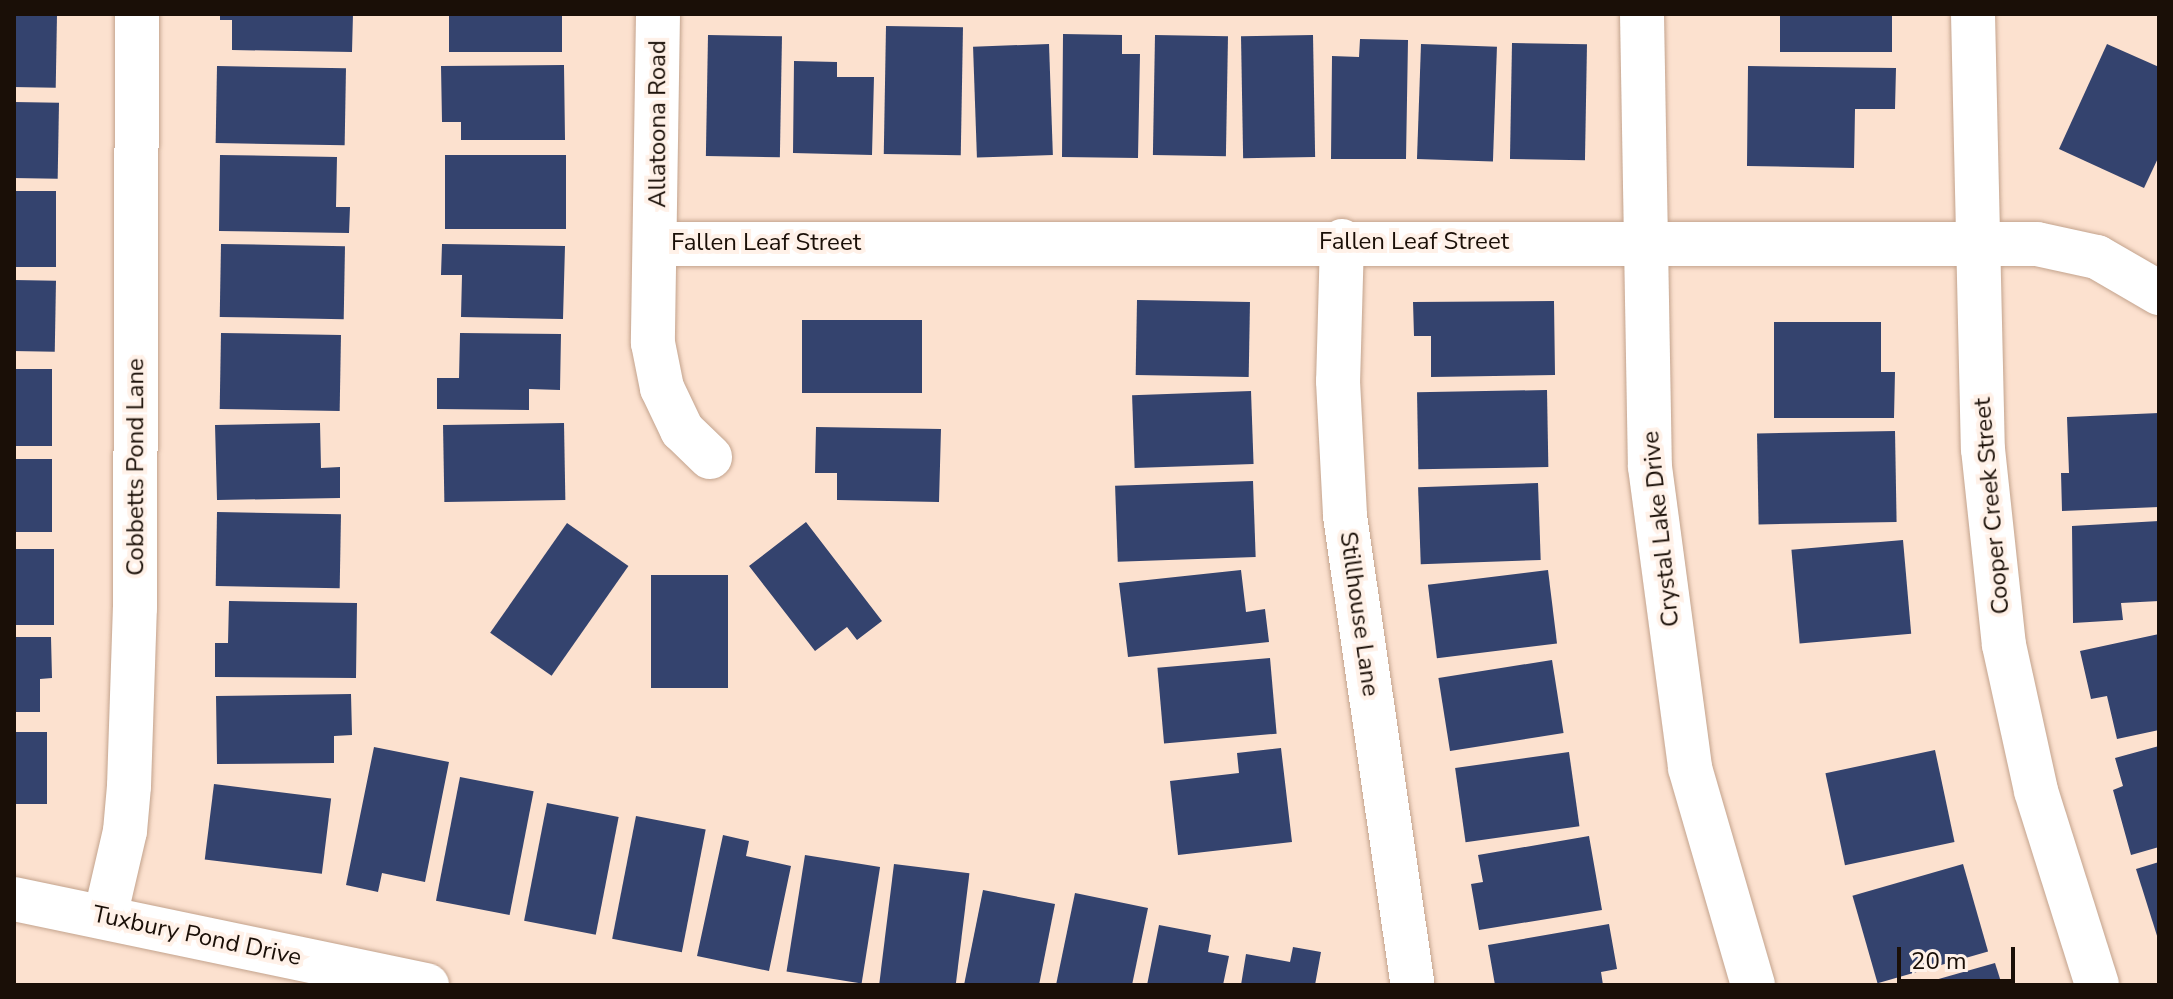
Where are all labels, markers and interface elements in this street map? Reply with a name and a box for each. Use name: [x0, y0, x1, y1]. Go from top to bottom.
street label: Allatoona Road: [644, 40, 672, 208]
street label: Fallen Leaf Street: [1319, 228, 1509, 256]
street label: Fallen Leaf Street: [671, 229, 861, 257]
street label: Cobbetts Pond Lane: [122, 358, 150, 576]
street label: Cooper Creek Street: [1968, 397, 2016, 615]
street label: Crystal Lake Drive: [1636, 430, 1686, 628]
street label: Stillhouse Lane: [1333, 530, 1385, 698]
street label: Tuxbury Pond Drive: [90, 900, 304, 972]
scale bar: [1901, 931, 2019, 981]
text: 20 m: [1911, 945, 1967, 977]

